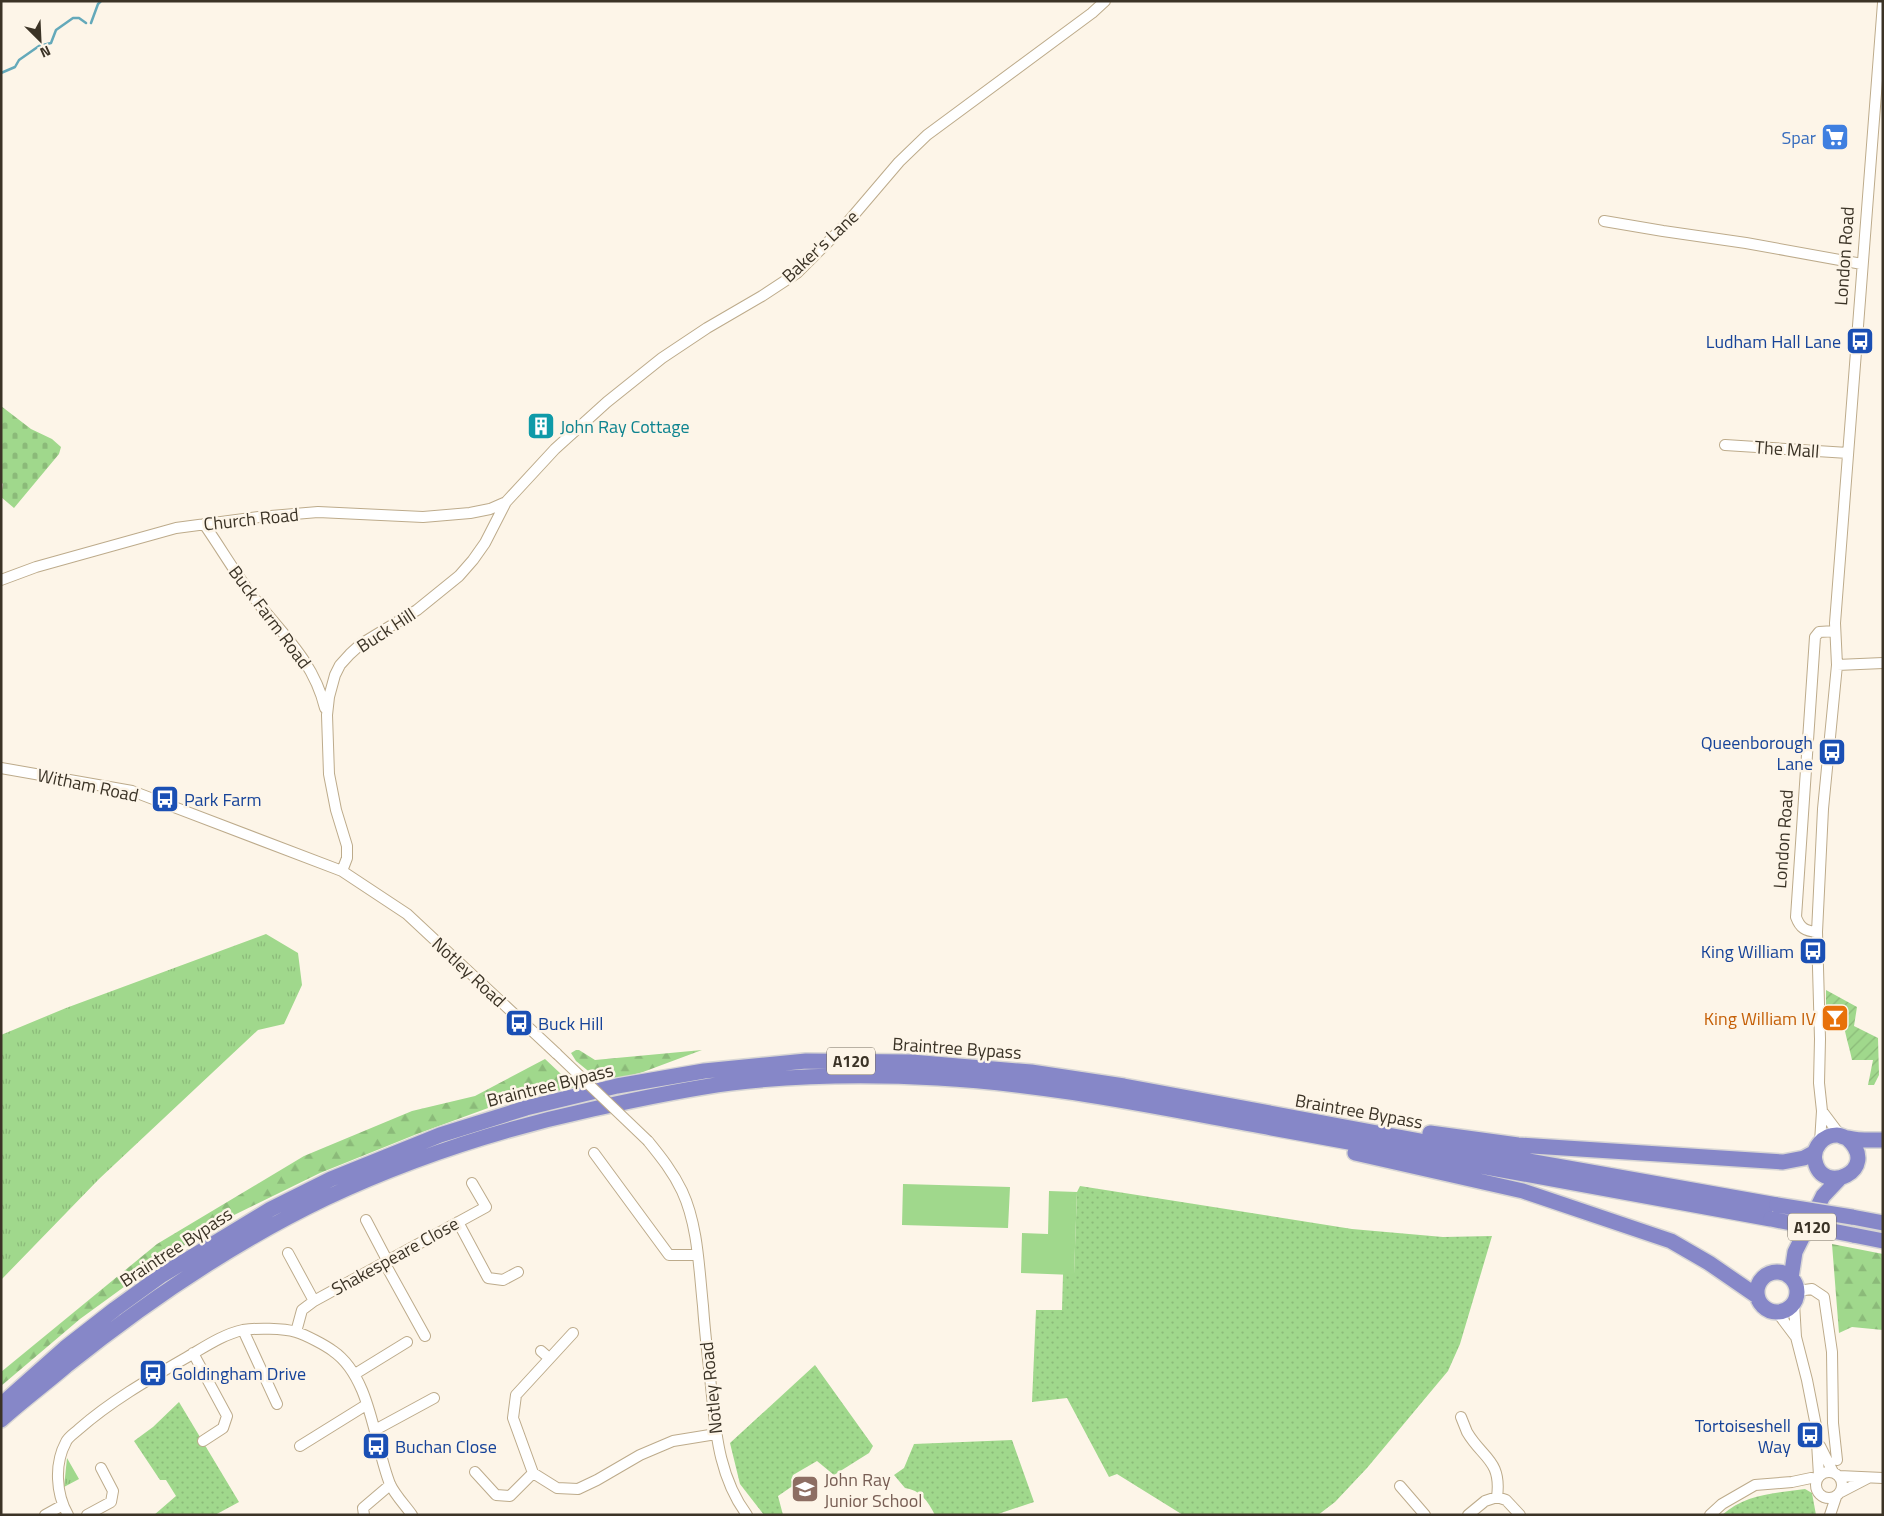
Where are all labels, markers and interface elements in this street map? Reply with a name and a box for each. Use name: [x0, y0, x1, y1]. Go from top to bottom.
north arrow: [15, 15, 65, 65]
text: N: [37, 41, 54, 64]
supermarket icon: Spar: [1820, 122, 1850, 152]
place label: Spar: [1782, 124, 1816, 151]
street label: Baker's Lane: [776, 203, 864, 289]
street label: London Road: [1827, 206, 1861, 306]
bus stop icon: Ludham Hall Lane: [1845, 326, 1875, 356]
place label: Ludham Hall Lane: [1706, 328, 1841, 355]
building icon: John Ray Cottage: [526, 411, 556, 441]
place label: John Ray Cottage: [560, 413, 690, 440]
street label: The Mall: [1754, 433, 1820, 465]
street label: Church Road: [202, 501, 300, 537]
street label: Buck Farm Road: [222, 560, 318, 674]
street label: Buck Hill: [351, 601, 421, 659]
place label: Queenborough Lane: [1701, 729, 1813, 777]
bus stop icon: Queenborough Lane: [1817, 737, 1847, 767]
street label: Witham Road: [35, 761, 141, 809]
bus stop icon: Park Farm: [150, 784, 180, 814]
place label: Park Farm: [184, 786, 262, 813]
street label: London Road: [1766, 789, 1800, 889]
street label: Notley Road: [426, 931, 512, 1013]
bus stop icon: King William: [1798, 936, 1828, 966]
place label: King William: [1701, 938, 1794, 965]
bar icon: King William IV: [1820, 1003, 1850, 1033]
place label: King William IV: [1704, 1005, 1817, 1032]
bus stop icon: Buck Hill: [504, 1008, 534, 1038]
place label: Buck Hill: [538, 1010, 603, 1037]
street label: Braintree Bypass: [892, 1030, 1022, 1066]
road number: A120: [827, 1048, 875, 1074]
street label: Braintree Bypass: [484, 1056, 616, 1114]
street label: Braintree Bypass: [1293, 1086, 1425, 1136]
street label: Braintree Bypass: [114, 1200, 238, 1294]
street label: Shakespeare Close: [326, 1210, 464, 1302]
road number: A120: [1788, 1214, 1836, 1240]
street label: Notley Road: [693, 1341, 729, 1435]
bus stop icon: Goldingham Drive: [138, 1358, 168, 1388]
place label: Goldingham Drive: [172, 1360, 306, 1387]
place label: Tortoiseshell Way: [1695, 1412, 1791, 1460]
bus stop icon: Tortoiseshell Way: [1795, 1420, 1825, 1450]
bus stop icon: Buchan Close: [361, 1431, 391, 1461]
place label: Buchan Close: [395, 1433, 497, 1460]
place label: John Ray Junior School: [824, 1466, 923, 1514]
school or university icon: John Ray Junior School: [790, 1474, 820, 1504]

